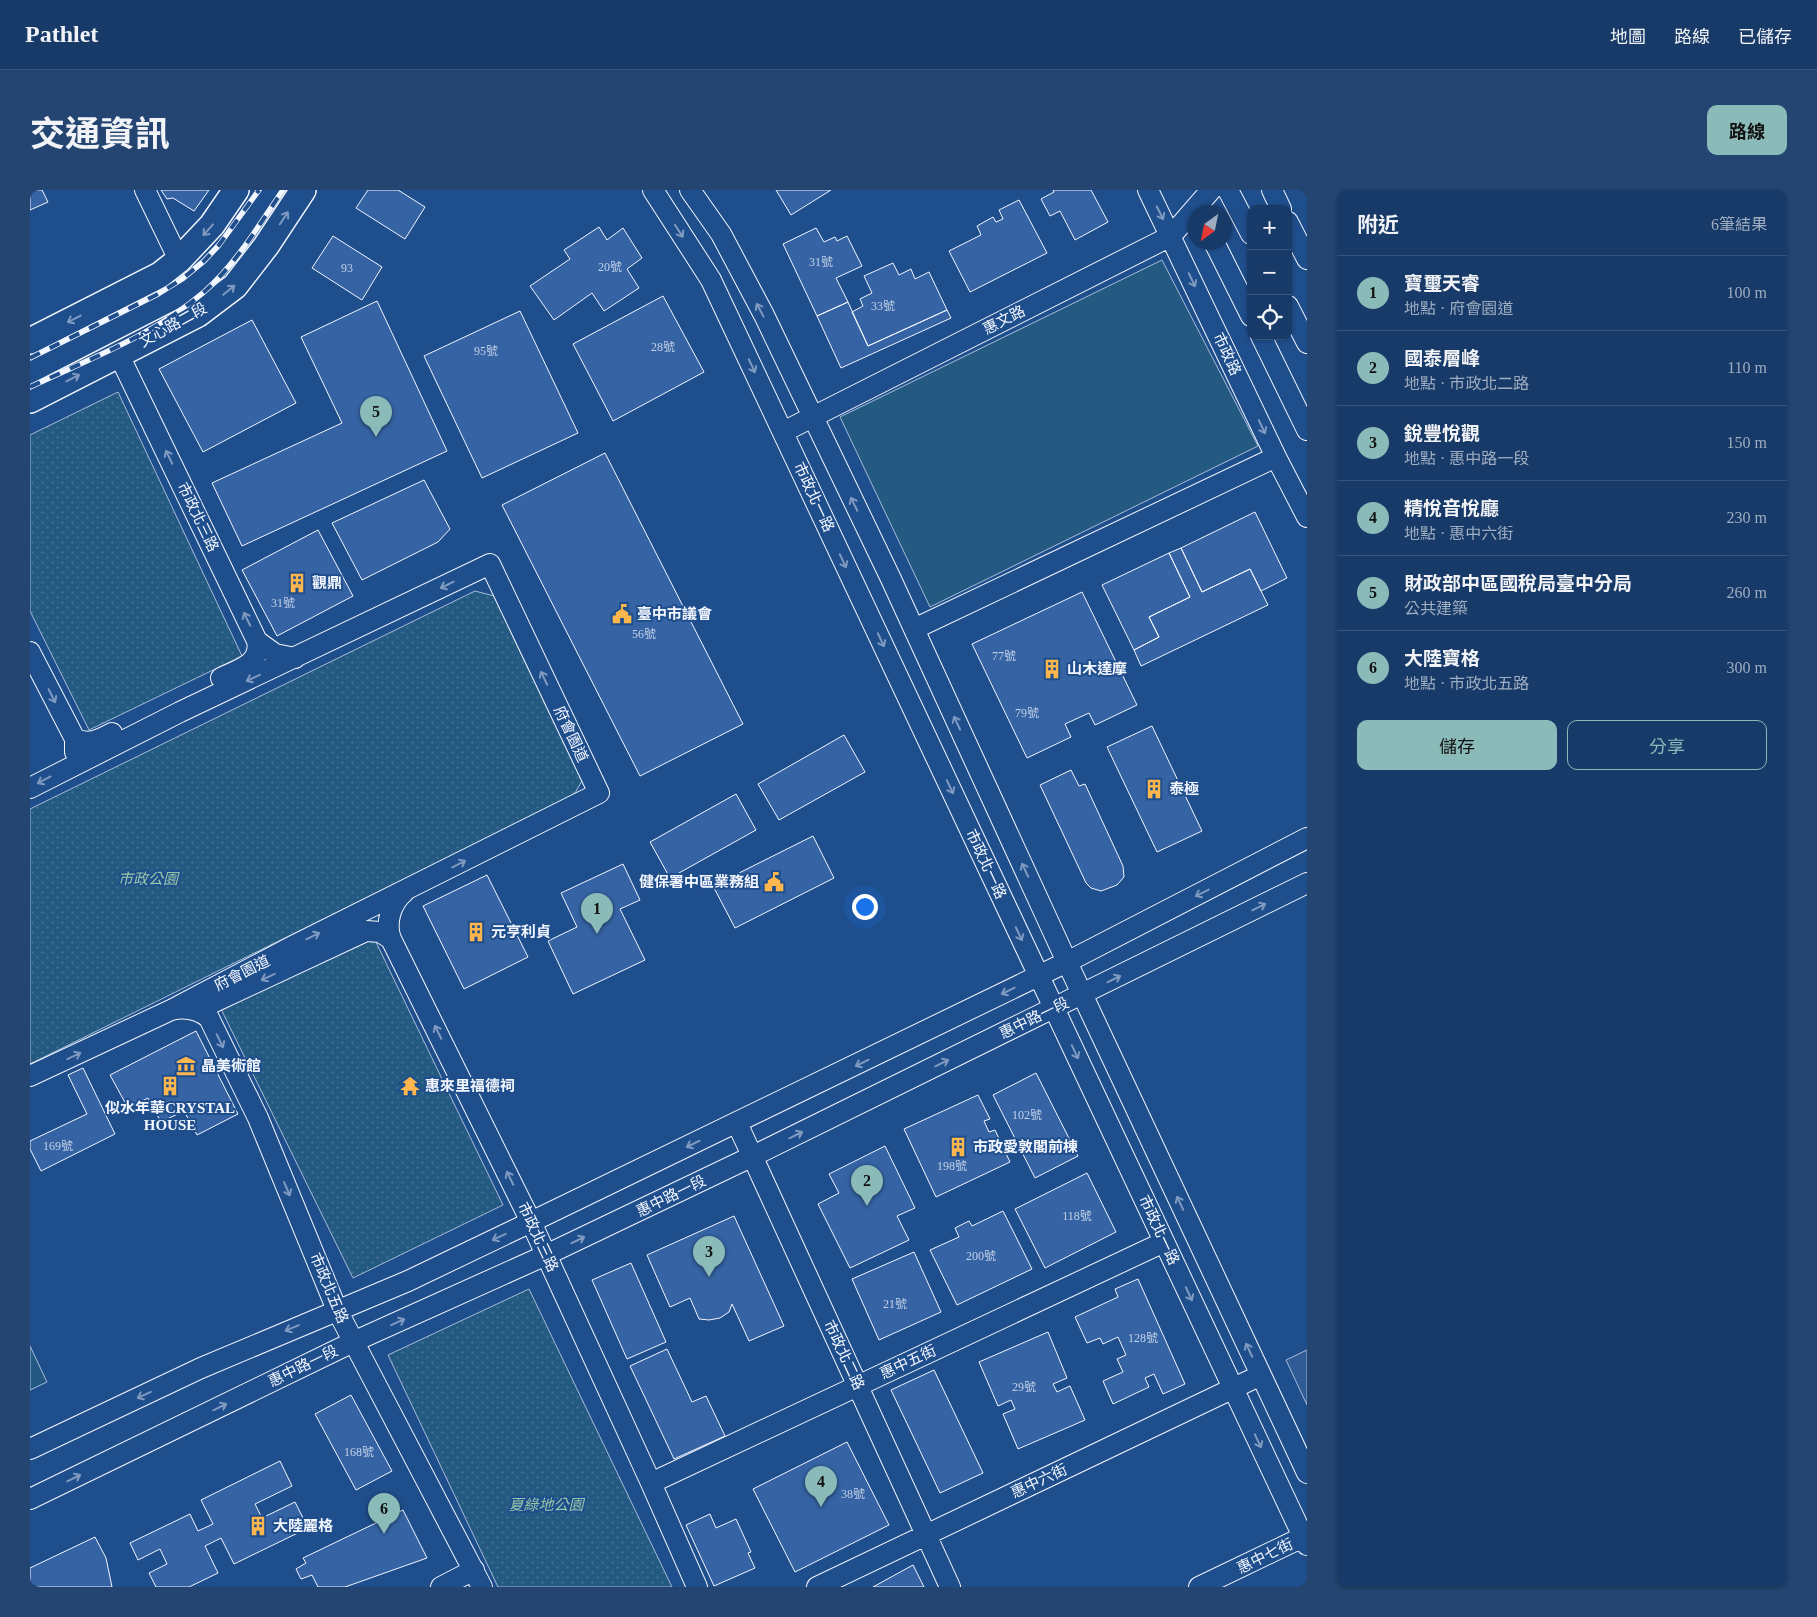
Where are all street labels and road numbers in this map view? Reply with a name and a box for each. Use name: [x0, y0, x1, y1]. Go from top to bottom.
street label: 文心路二段: [136, 300, 210, 350]
street label: 惠文路: [980, 303, 1028, 337]
street label: 市政路: [1210, 330, 1244, 378]
street label: 市政北一路: [791, 459, 838, 534]
street label: 市政北三路: [174, 479, 223, 554]
street label: 府會園道: [551, 703, 591, 765]
street label: 市政北一路: [963, 826, 1010, 901]
street label: 府會園道: [212, 952, 272, 994]
street label: 惠中路一段: [997, 994, 1071, 1042]
street label: 惠中路一段: [634, 1172, 708, 1220]
street label: 市政北一路: [1136, 1192, 1183, 1267]
street label: 市政北三路: [515, 1199, 562, 1274]
street label: 市政北五路: [307, 1250, 352, 1326]
street label: 市政北二路: [821, 1317, 868, 1392]
street label: 惠中路一段: [266, 1342, 340, 1390]
street label: 惠中五街: [877, 1342, 939, 1382]
street label: 惠中六街: [1008, 1461, 1070, 1501]
street label: 惠中七街: [1235, 1536, 1295, 1576]

